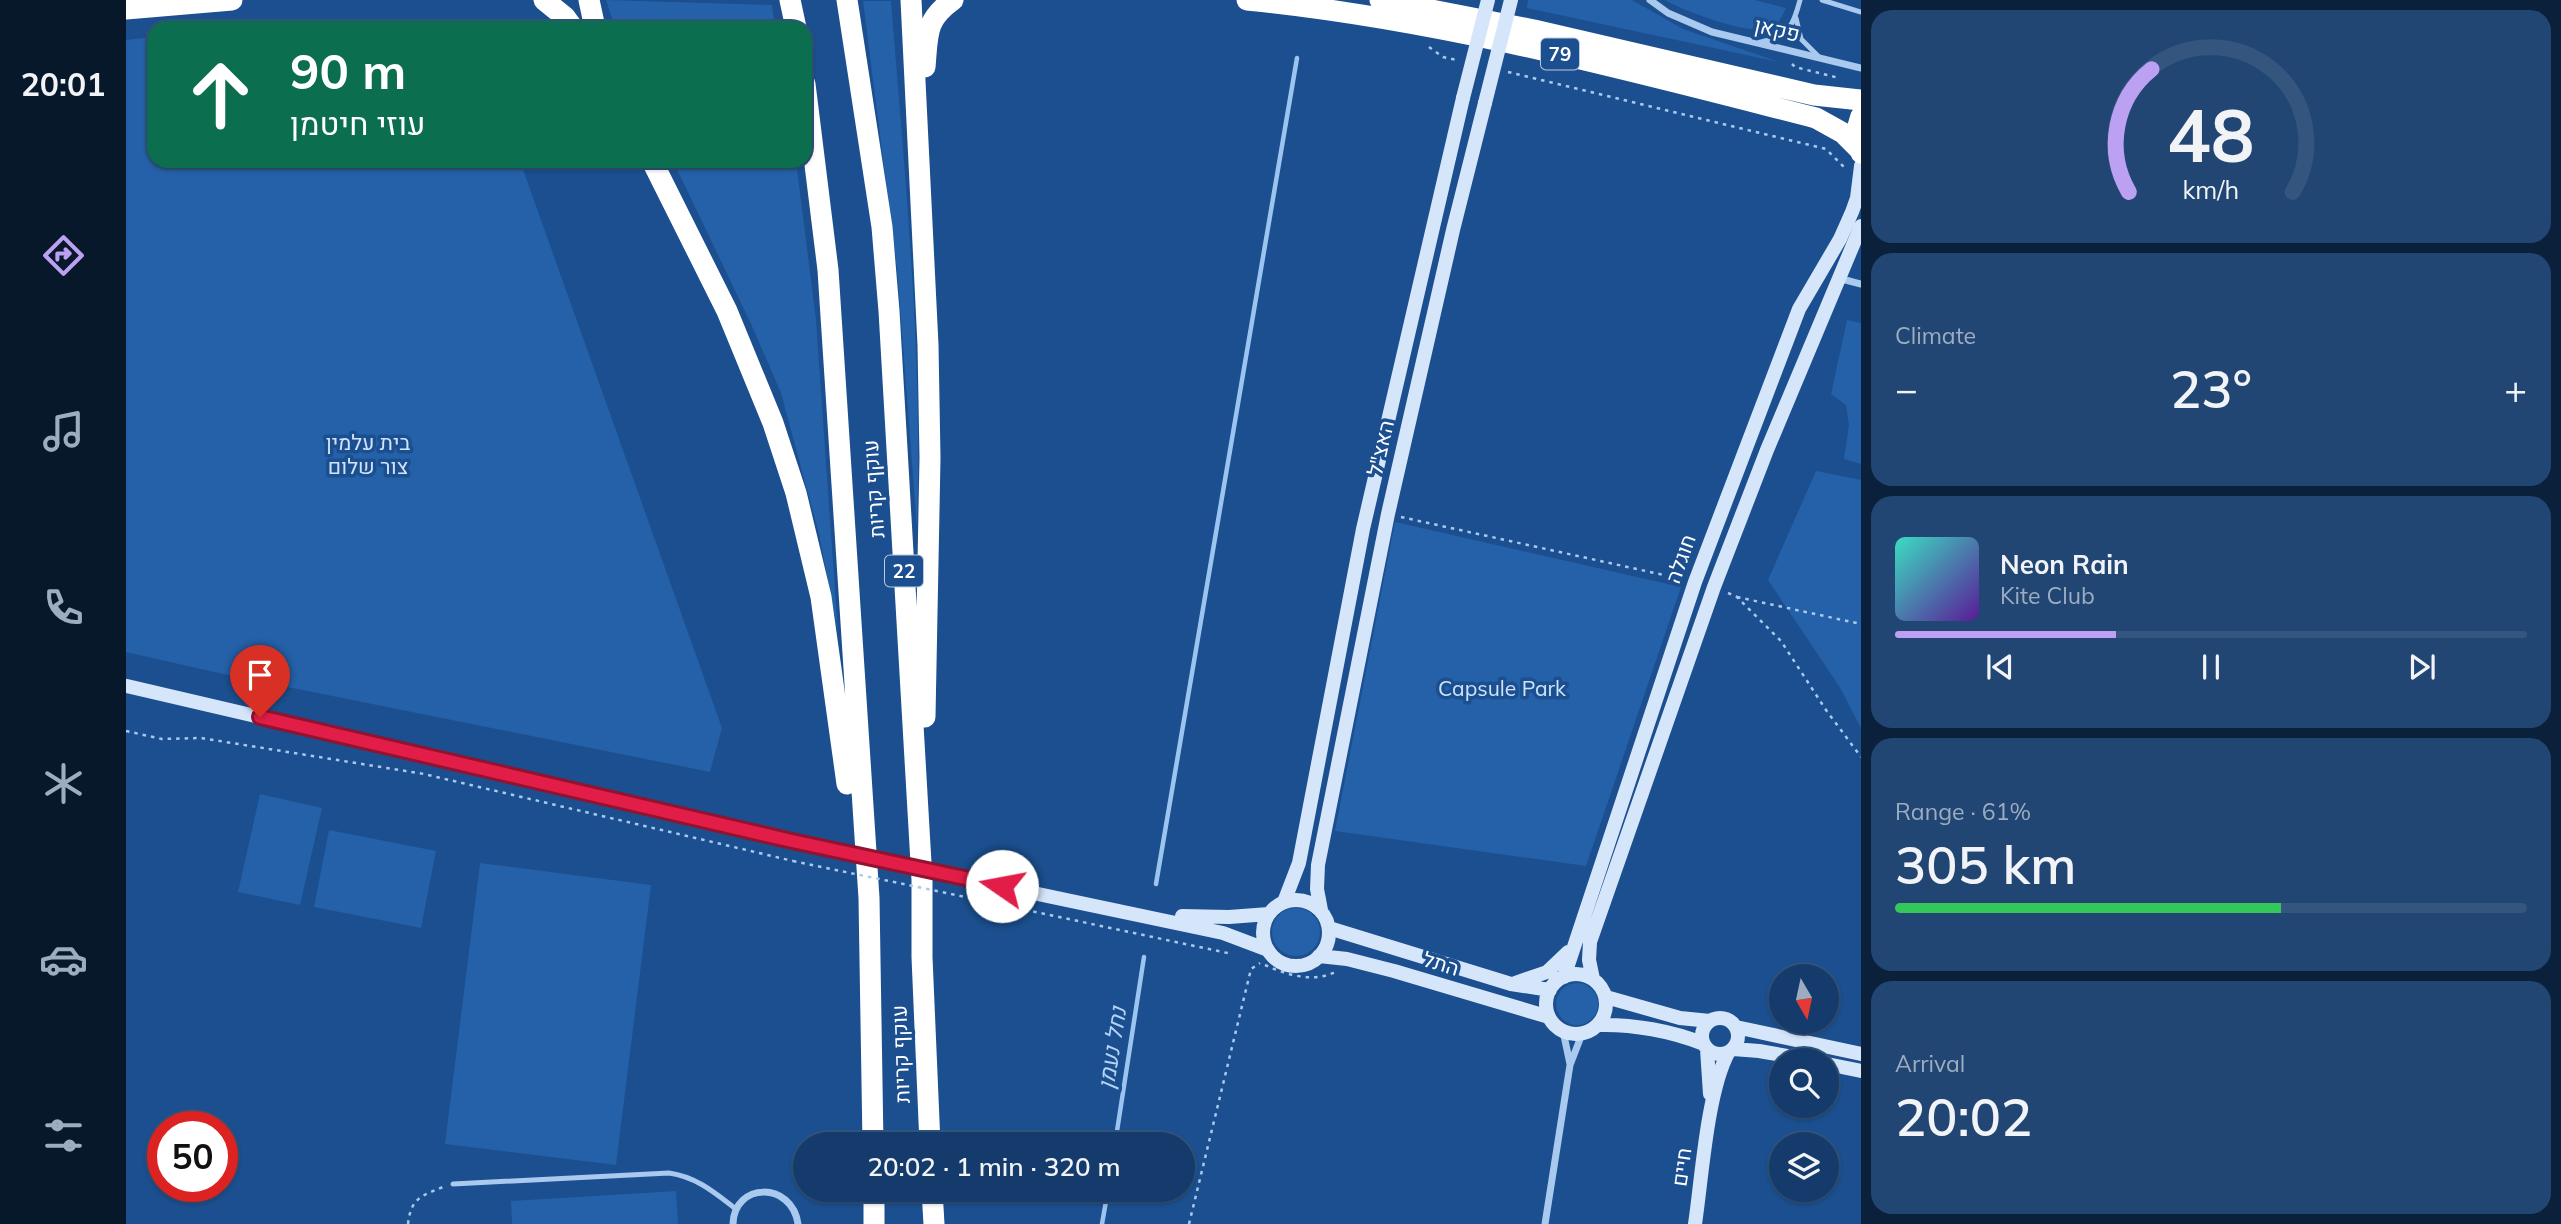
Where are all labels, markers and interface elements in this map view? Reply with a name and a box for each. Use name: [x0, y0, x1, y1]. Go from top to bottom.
street label: פקאן: [1752, 11, 1802, 47]
road number: 79: [1541, 38, 1579, 70]
text: 90 m: [290, 40, 406, 101]
icon: ahead: [175, 49, 266, 140]
text: 20:01: [21, 64, 105, 104]
text: 48: [2167, 90, 2255, 181]
text: עוזי חיטמן: [290, 103, 426, 143]
text: km/h: [2183, 174, 2239, 205]
icon: directions: [39, 231, 88, 280]
text: Climate: [1895, 321, 1976, 350]
text: 23°: [2170, 356, 2252, 421]
text: −: [1895, 365, 1918, 413]
text: +: [2504, 365, 2527, 413]
icon: music: [39, 407, 88, 456]
street label: האצ"ל: [1361, 417, 1399, 478]
park label: בית עלמין צור שלום: [326, 429, 410, 479]
street label: עוקף קריות: [857, 439, 889, 539]
street label: חוגלה: [1659, 531, 1701, 587]
text: Neon Rain: [2000, 548, 2129, 581]
road number: 22: [885, 556, 923, 586]
text: Kite Club: [2000, 581, 2095, 610]
icon: phone: [39, 583, 88, 632]
pin: [230, 645, 290, 717]
icon: previous: [1981, 648, 2019, 686]
icon: pause: [2192, 648, 2230, 686]
icon: next: [2403, 648, 2441, 686]
icon: arrive: [241, 656, 279, 694]
park label: Capsule Park: [1438, 675, 1566, 701]
icon: climate: [39, 759, 88, 808]
text: Range · 61%: [1895, 797, 2031, 826]
text: 305 km: [1895, 832, 2076, 897]
position arrow: [965, 849, 1039, 923]
icon: car: [39, 935, 88, 984]
street label: התל: [1420, 945, 1462, 981]
north arrow: [1769, 964, 1839, 1034]
map controls: [1769, 964, 1839, 1202]
water label: נחל נעמן: [1091, 1003, 1133, 1091]
street label: עוקף קריות: [885, 1004, 915, 1104]
button: search: [1769, 1048, 1839, 1118]
text: Arrival: [1895, 1049, 1965, 1078]
text: 20:02: [1895, 1084, 2032, 1149]
icon: filters: [39, 1111, 88, 1160]
speed limit sign: 50: [147, 1111, 238, 1202]
button: layers: [1769, 1132, 1839, 1202]
street label: חיים: [1665, 1146, 1697, 1188]
text: 20:02 · 1 min · 320 m: [867, 1150, 1121, 1183]

